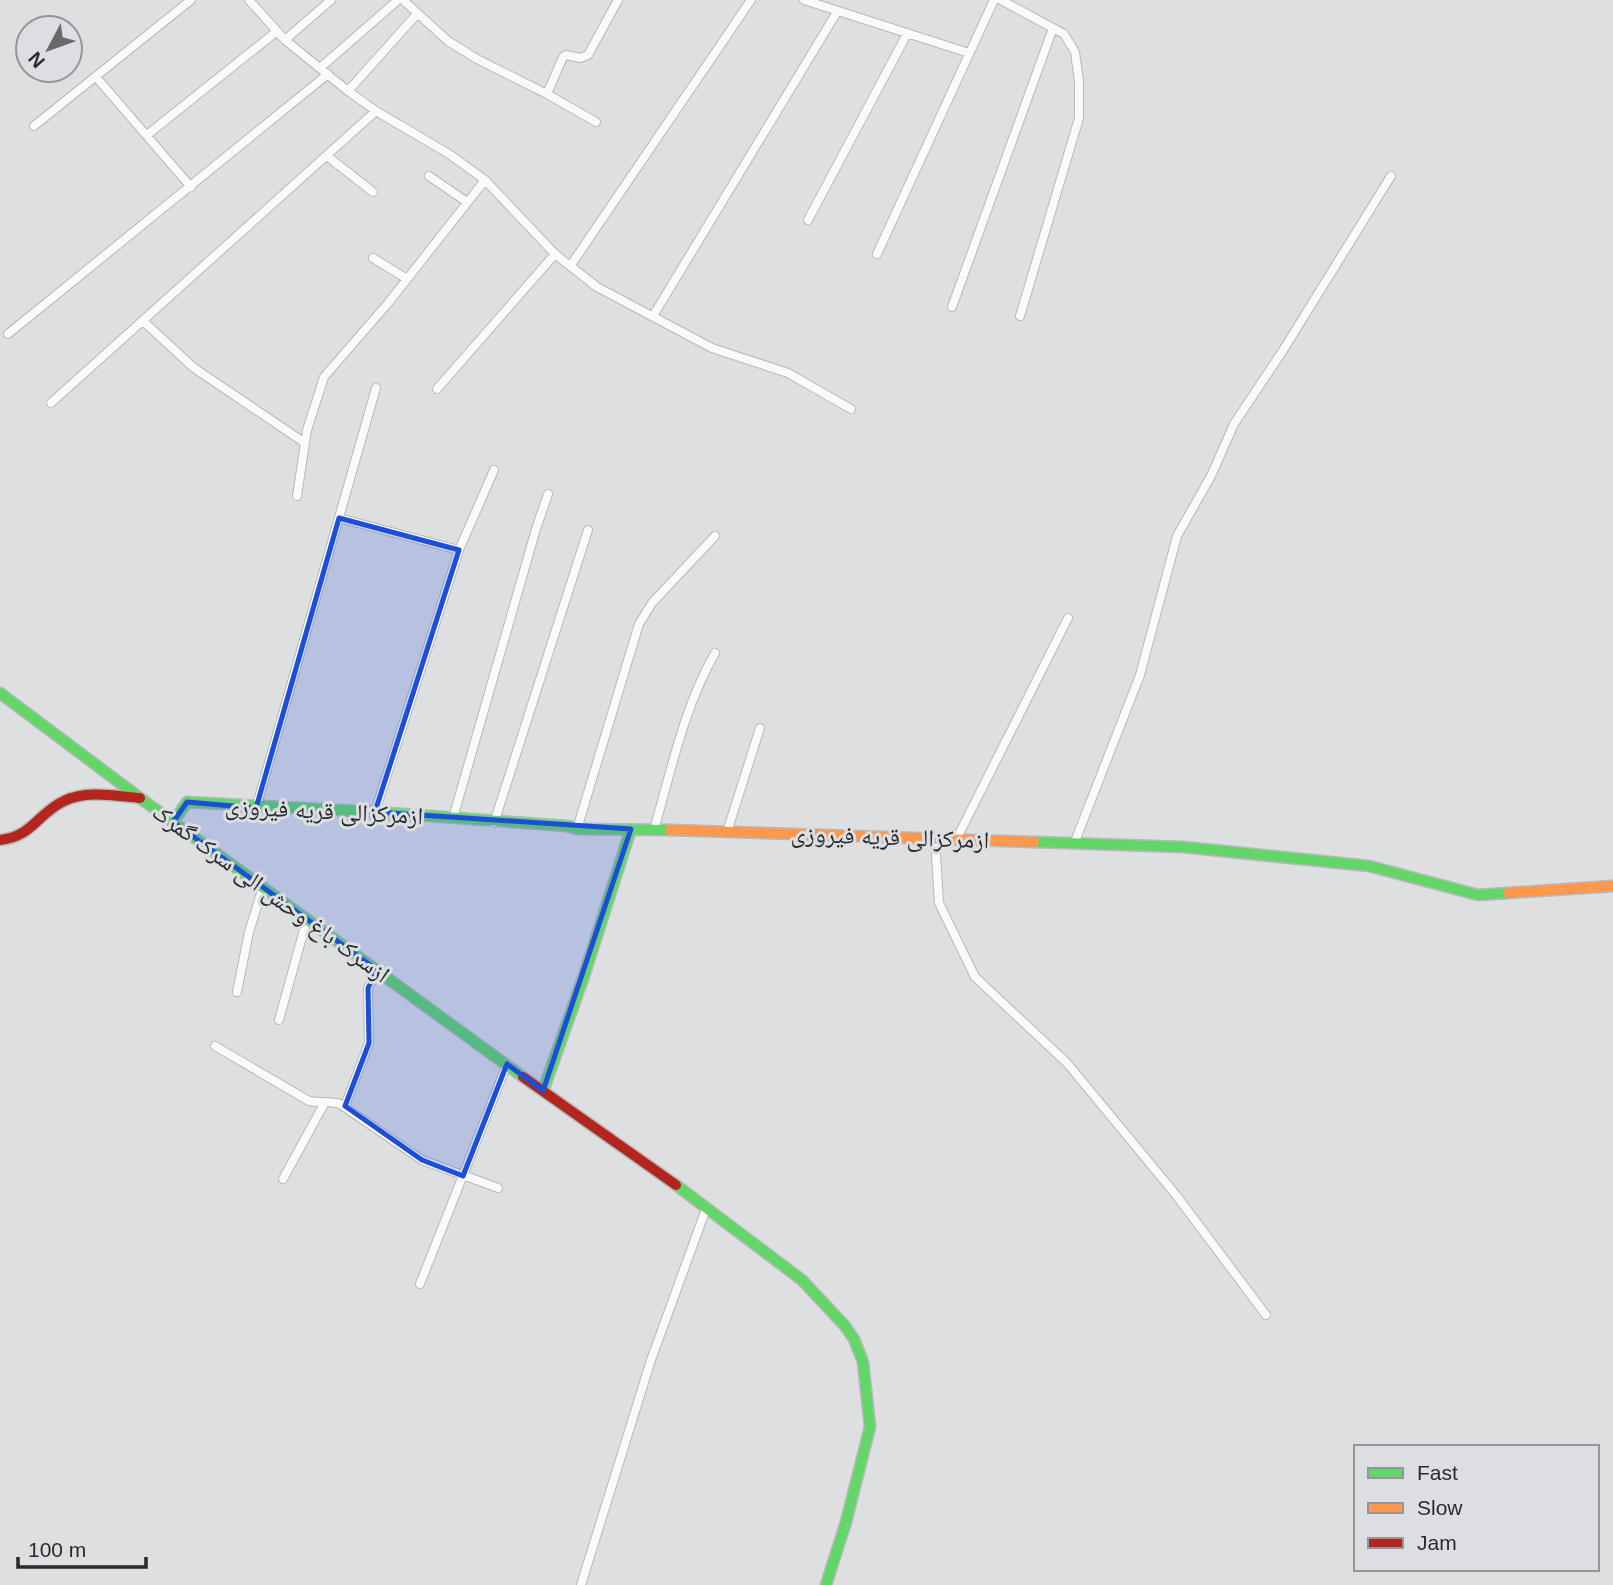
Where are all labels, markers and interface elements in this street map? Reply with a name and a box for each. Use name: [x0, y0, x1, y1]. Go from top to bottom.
north arrow: [14, 14, 84, 84]
text: N: [24, 48, 49, 72]
street label: ازمرکزالی قریه فیروزی: [224, 792, 424, 830]
street label: ازسرک باغ وحش الی سرک گمرک: [146, 798, 395, 989]
street label: ازمرکزالی قریه فیروزی: [790, 820, 990, 854]
legend: [1354, 1445, 1599, 1571]
text: Fast: [1417, 1461, 1458, 1484]
text: Slow: [1417, 1496, 1463, 1519]
scale bar: [18, 1526, 145, 1570]
text: Jam: [1417, 1531, 1457, 1554]
text: 100 m: [28, 1538, 86, 1561]

